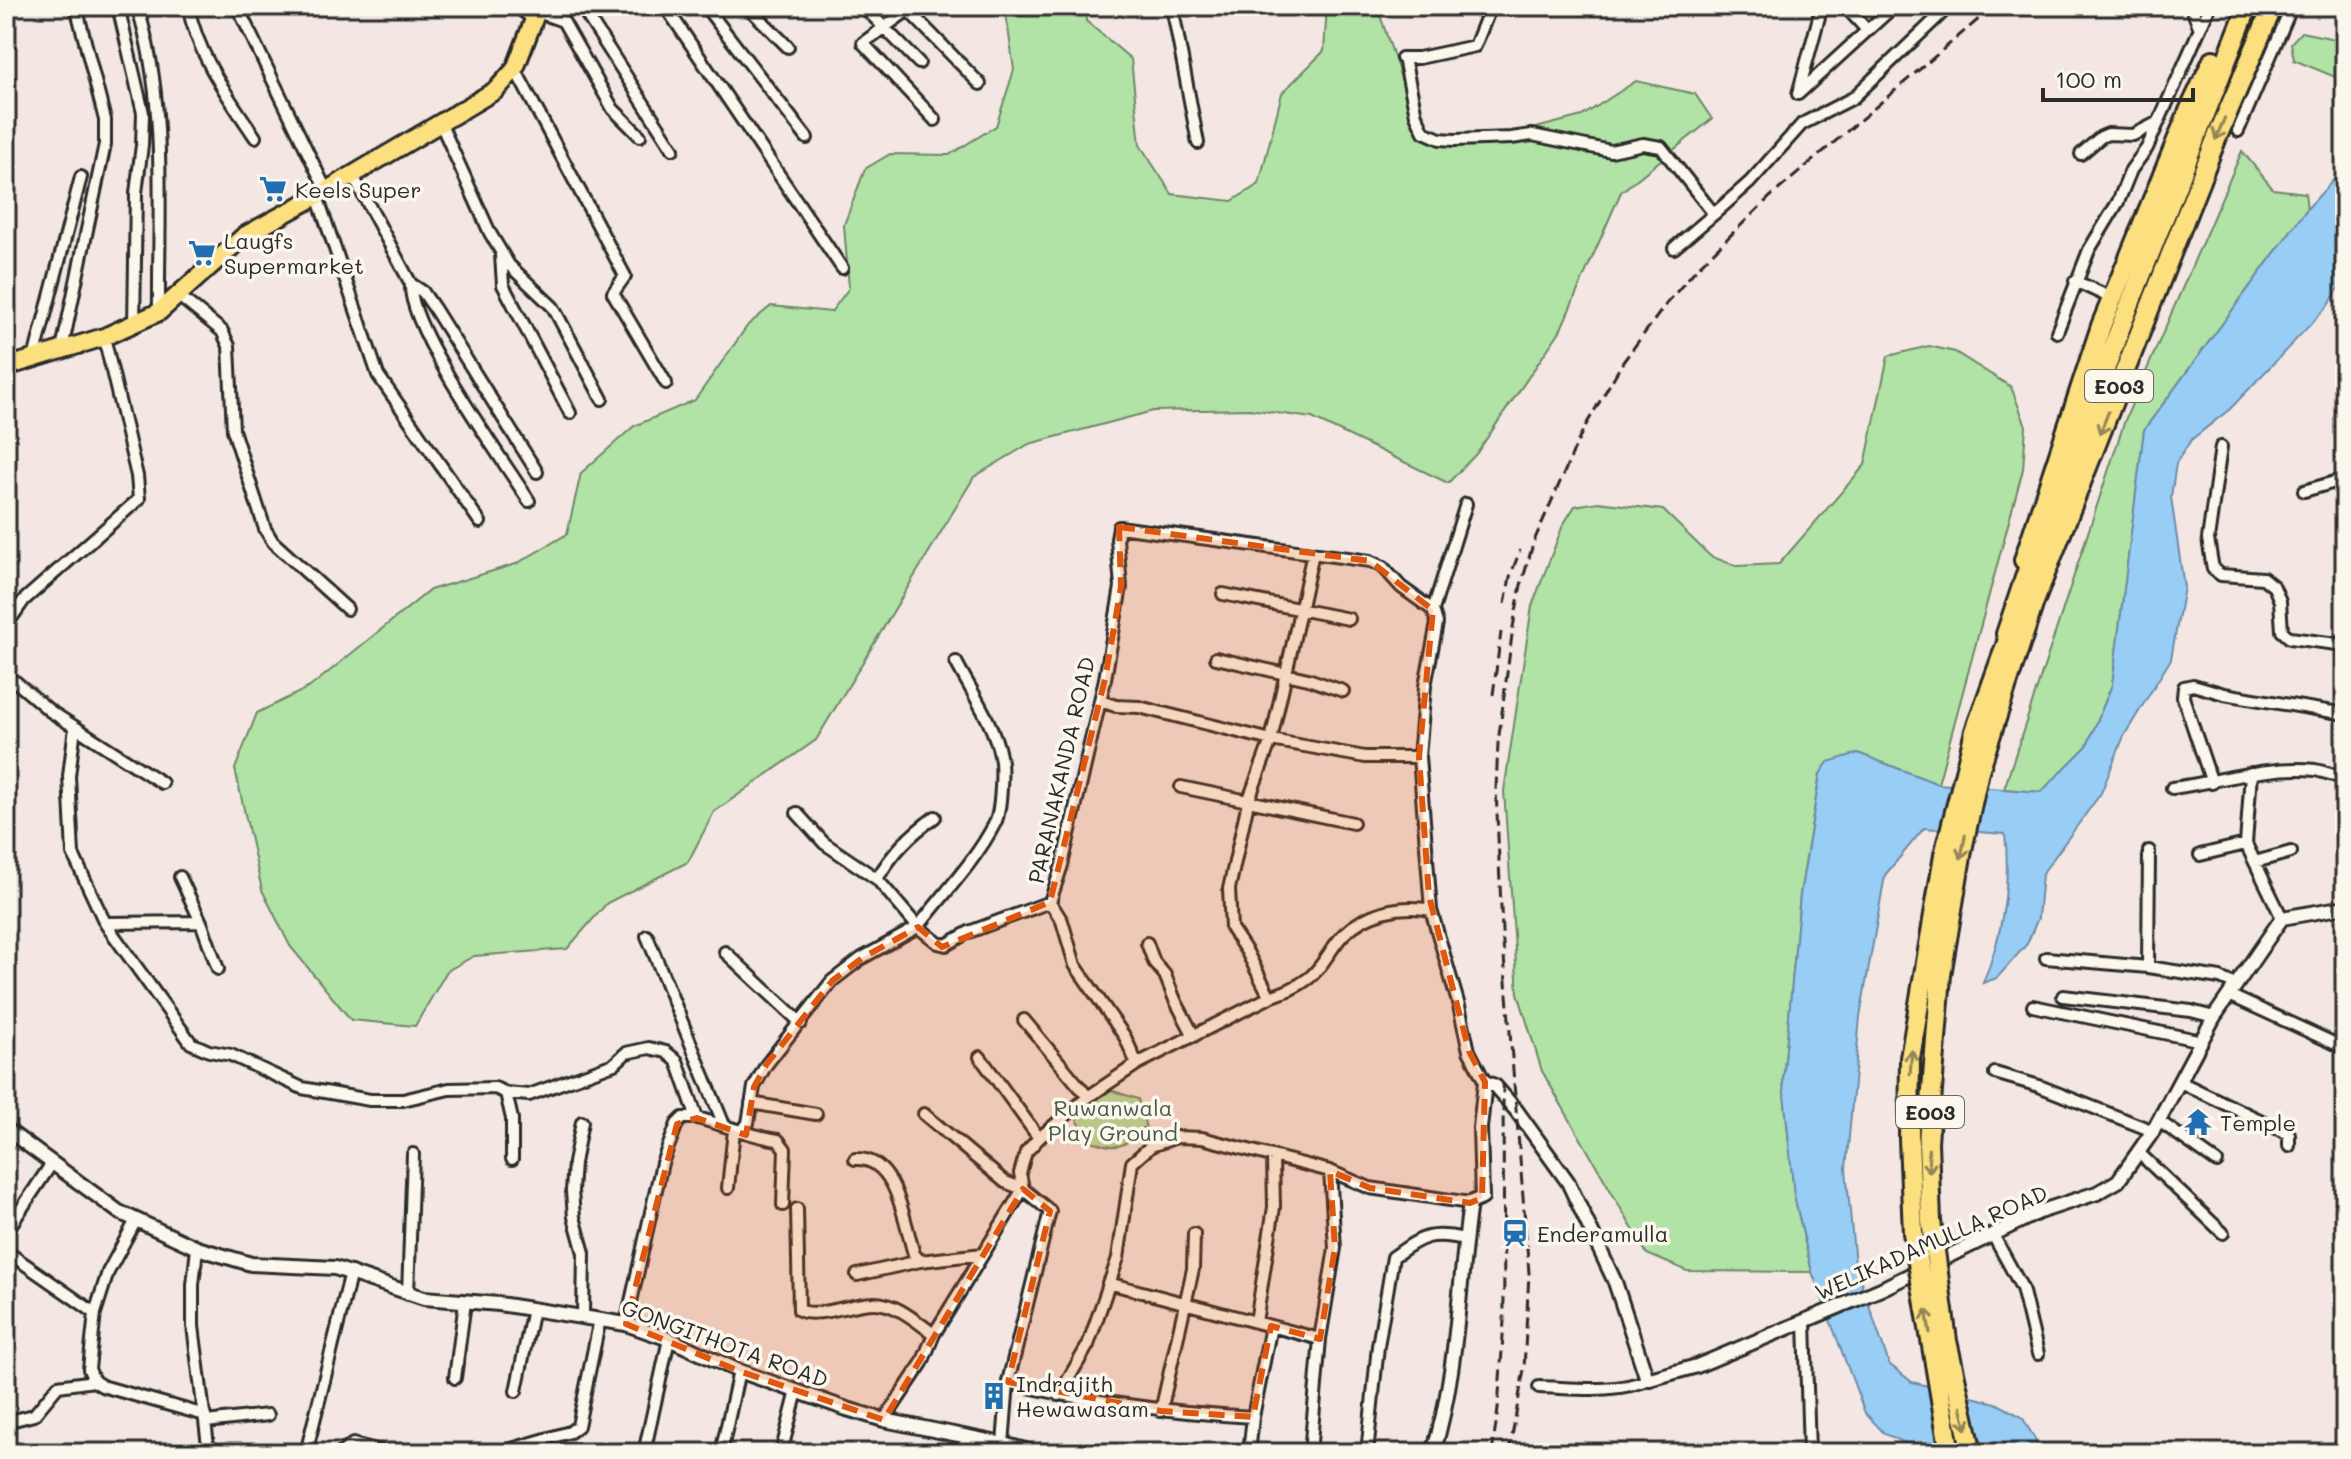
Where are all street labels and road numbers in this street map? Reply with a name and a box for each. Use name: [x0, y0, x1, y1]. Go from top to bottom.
road number: E003: [2085, 370, 2153, 402]
street label: PARANAKANDA ROAD: [1021, 654, 1101, 886]
road number: E003: [1896, 1096, 1964, 1128]
street label: WELIKADAMULLA ROAD: [1810, 1178, 2052, 1306]
street label: GONGITHOTA ROAD: [618, 1292, 832, 1394]

